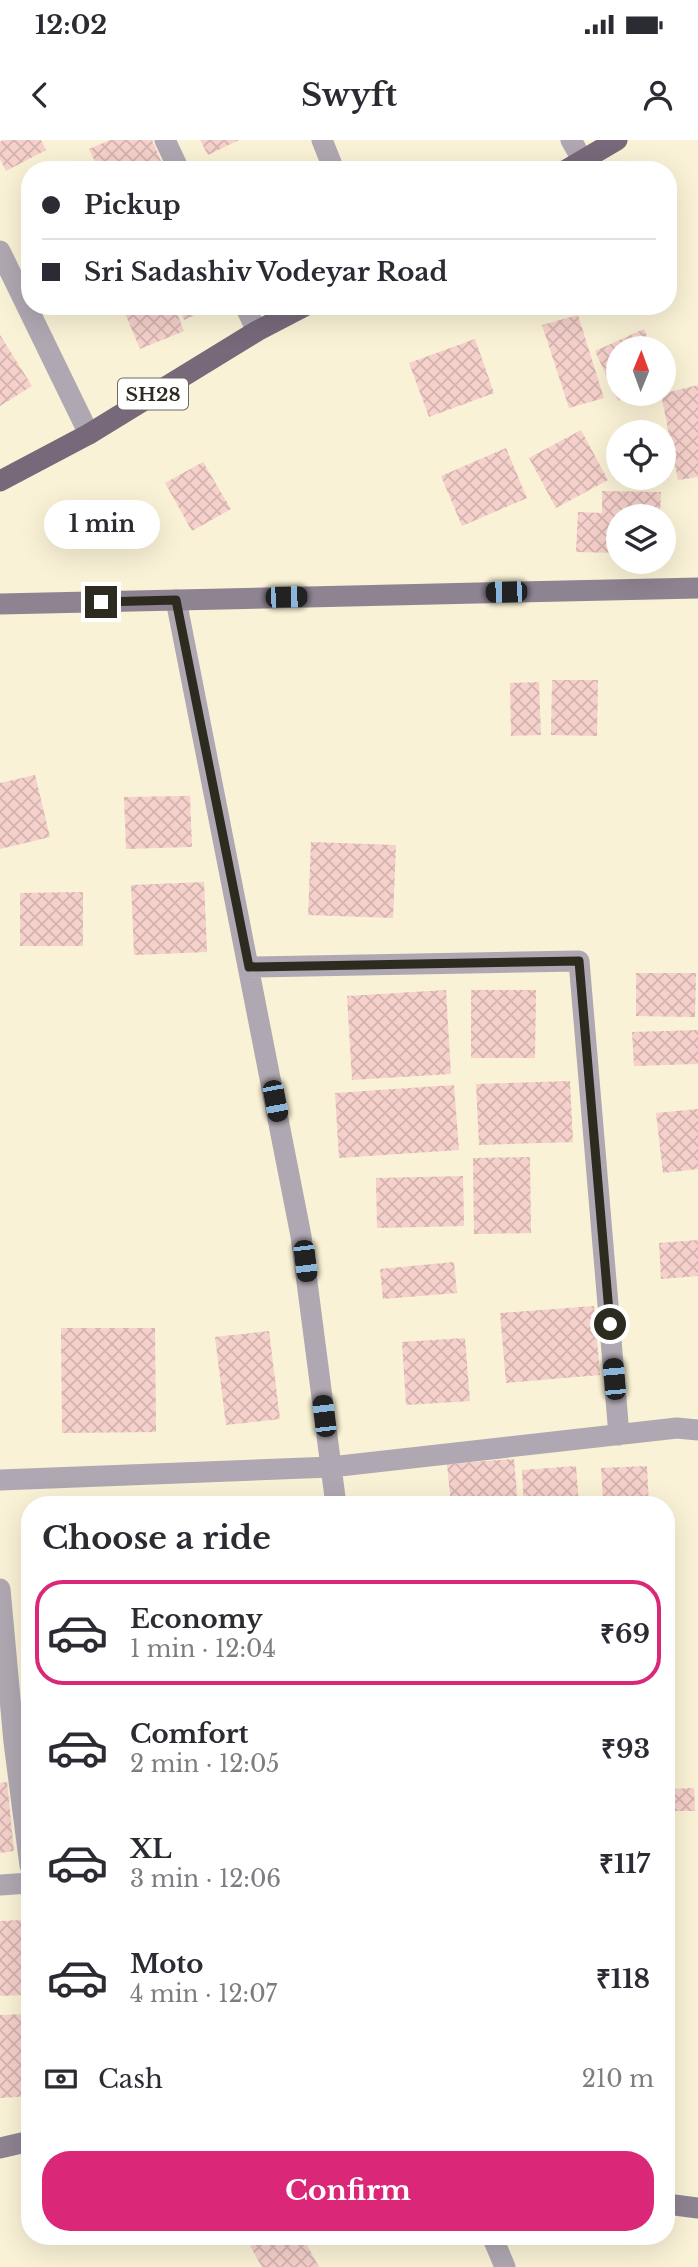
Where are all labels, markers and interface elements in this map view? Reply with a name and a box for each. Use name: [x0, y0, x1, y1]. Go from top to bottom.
text: 12:02: [35, 9, 107, 41]
text: Swyft: [301, 75, 397, 115]
icon: back: [21, 76, 59, 114]
icon: person: [639, 76, 677, 114]
text: Pickup: [84, 189, 181, 221]
text: Sri Sadashiv Vodeyar Road: [84, 256, 447, 288]
north arrow: [606, 336, 676, 406]
map controls: [606, 336, 676, 574]
road number: SH28: [118, 378, 188, 410]
button: locate: [606, 420, 676, 490]
callout: 1 min: [43, 500, 159, 550]
button: layers: [606, 504, 676, 574]
text: 1 min: [69, 510, 135, 538]
car: [485, 581, 528, 603]
route end: [85, 586, 117, 618]
car: [265, 586, 308, 608]
car: [261, 1078, 290, 1124]
car: [293, 1239, 318, 1283]
route start: [594, 1308, 626, 1340]
car: [602, 1357, 627, 1401]
car: [312, 1394, 337, 1438]
text: Choose a ride: [42, 1518, 271, 1558]
icon: car: [46, 1601, 109, 1664]
text: Economy: [130, 1603, 263, 1635]
text: ₹69: [600, 1618, 650, 1650]
text: 1 min · 12:04: [130, 1635, 276, 1663]
icon: car: [46, 1716, 109, 1779]
text: Comfort: [130, 1718, 248, 1750]
text: ₹93: [601, 1733, 650, 1765]
text: 2 min · 12:05: [130, 1750, 279, 1778]
icon: car: [46, 1831, 109, 1894]
text: XL: [130, 1833, 172, 1865]
text: ₹117: [599, 1848, 650, 1880]
text: 3 min · 12:06: [130, 1865, 281, 1893]
icon: car: [46, 1946, 109, 2009]
text: Moto: [130, 1948, 203, 1980]
text: ₹118: [596, 1963, 650, 1995]
text: 4 min · 12:07: [130, 1980, 277, 2008]
icon: cash: [42, 2060, 80, 2098]
text: Cash: [98, 2063, 163, 2095]
text: 210 m: [582, 2065, 654, 2093]
button: Confirm: [42, 2151, 654, 2231]

